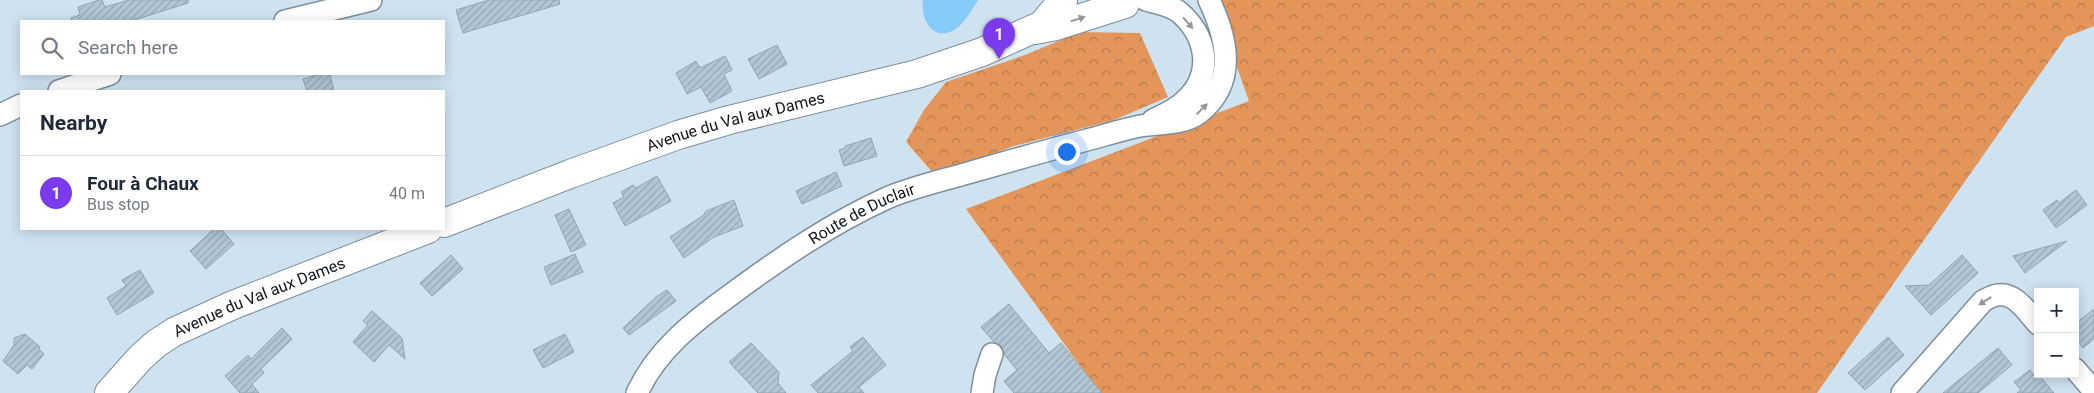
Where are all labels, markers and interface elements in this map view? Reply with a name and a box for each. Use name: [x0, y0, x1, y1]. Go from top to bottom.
one-way arrow: [1071, 15, 1086, 23]
one-way arrow: [1182, 16, 1193, 29]
pin: 1: [983, 18, 1015, 59]
search box: [20, 20, 445, 75]
icon: search: [38, 34, 66, 62]
text: Search here: [78, 36, 178, 59]
street label: Avenue du Val aux Dames: [644, 88, 826, 156]
one-way arrow: [1196, 103, 1208, 115]
text: Nearby: [40, 111, 107, 135]
your location: [1054, 139, 1080, 165]
text: Four à Chaux: [87, 172, 199, 195]
street label: Route de Duclair: [805, 179, 918, 248]
text: 1: [51, 184, 61, 203]
text: 40 m: [389, 184, 425, 203]
text: Bus stop: [87, 195, 149, 214]
street label: Avenue du Val aux Dames: [171, 253, 348, 341]
map controls: [2034, 288, 2079, 378]
button: +: [2034, 288, 2079, 333]
one-way arrow: [1979, 297, 1992, 306]
button: −: [2034, 333, 2079, 378]

